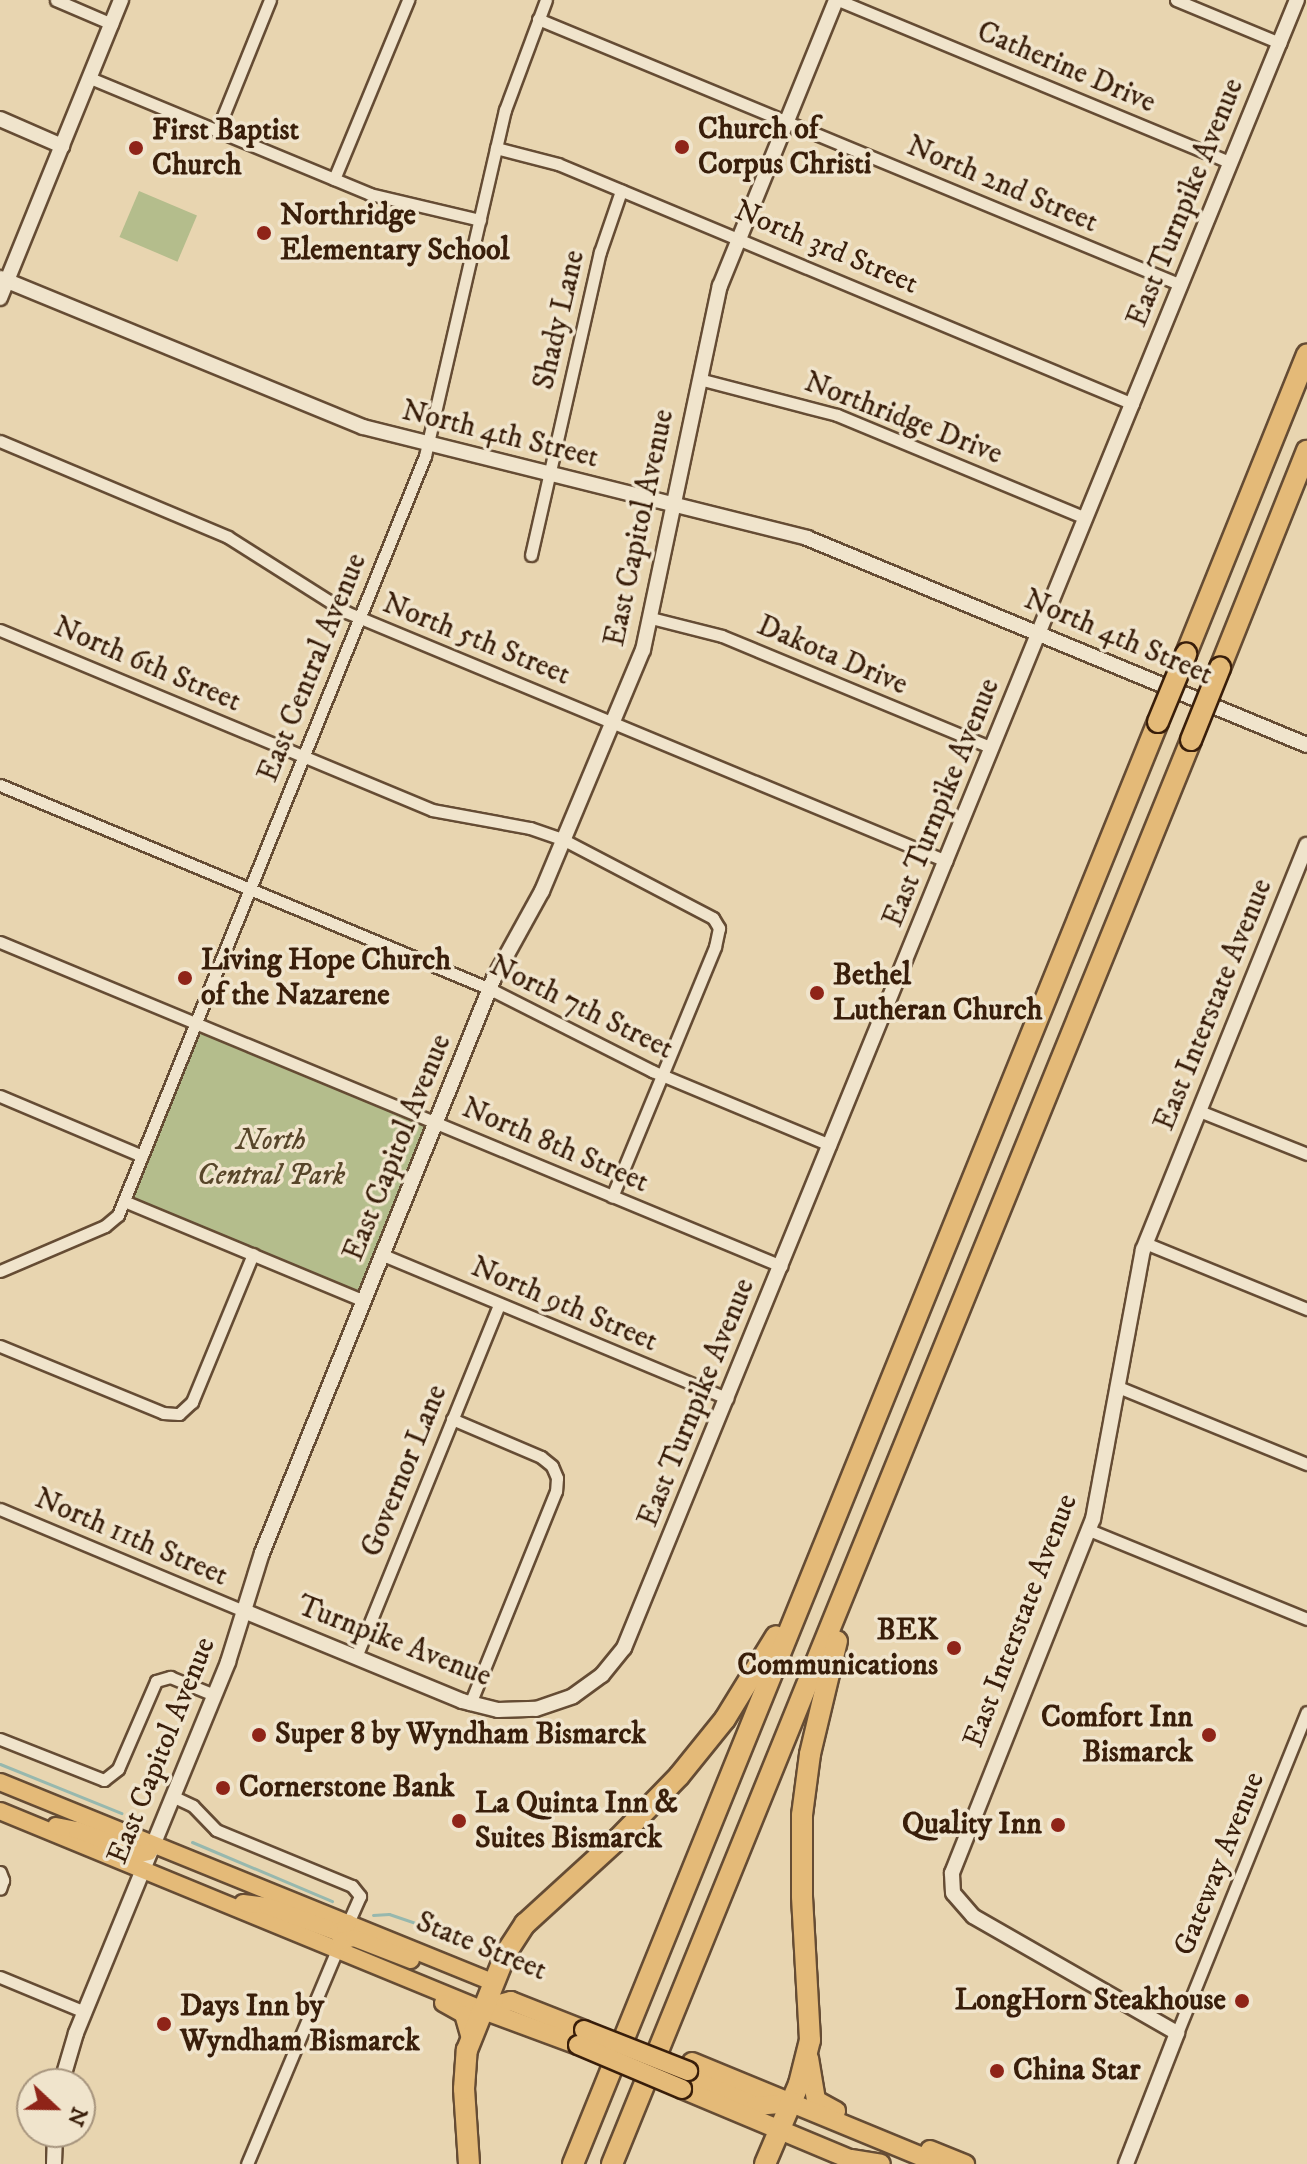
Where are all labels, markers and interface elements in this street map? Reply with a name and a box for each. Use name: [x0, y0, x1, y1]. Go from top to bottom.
street label: Catherine Drive: [971, 14, 1161, 122]
street label: East Turnpike Avenue: [1120, 74, 1252, 332]
place label: Church of Corpus Christi: [698, 112, 872, 182]
place label: First Baptist Church: [152, 113, 299, 184]
street label: North 2nd Street: [901, 129, 1103, 241]
marker: Church of Corpus Christi: [673, 138, 691, 156]
marker: First Baptist Church: [127, 139, 145, 157]
street label: North 3rd Street: [729, 193, 923, 303]
place label: Northridge Elementary School: [280, 198, 509, 268]
marker: Northridge Elementary School: [255, 224, 273, 242]
street label: Shady Lane: [526, 247, 594, 393]
street label: Northridge Drive: [799, 365, 1007, 473]
street label: North 4th Street: [398, 393, 602, 477]
street label: East Capitol Avenue: [597, 406, 683, 650]
street label: East Central Avenue: [251, 548, 375, 788]
street label: North 4th Street: [1018, 582, 1218, 694]
street label: North 5th Street: [377, 586, 575, 694]
street label: Dakota Drive: [751, 608, 913, 704]
street label: North 6th Street: [48, 609, 246, 721]
street label: East Turnpike Avenue: [876, 674, 1008, 932]
street label: East Interstate Avenue: [1147, 874, 1281, 1136]
place label: Living Hope Church of the Nazarene: [201, 943, 451, 1014]
street label: North 7th Street: [483, 948, 679, 1068]
place label: Bethel Lutheran Church: [833, 958, 1042, 1028]
marker: Living Hope Church of the Nazarene: [176, 969, 194, 987]
marker: Bethel Lutheran Church: [808, 984, 826, 1002]
street label: East Capitol Avenue: [336, 1029, 460, 1267]
street label: North 8th Street: [456, 1091, 654, 1201]
park label: North Central Park: [197, 1123, 345, 1194]
street label: North 9th Street: [465, 1250, 663, 1360]
street label: East Turnpike Avenue: [631, 1274, 763, 1532]
street label: Governor Lane: [354, 1380, 456, 1562]
street label: North 11th Street: [29, 1481, 233, 1595]
street label: East Interstate Avenue: [956, 1489, 1086, 1753]
street label: Turnpike Avenue: [292, 1589, 496, 1695]
place label: BEK Communications: [737, 1613, 938, 1684]
street label: East Capitol Avenue: [100, 1632, 224, 1870]
marker: BEK Communications: [945, 1639, 963, 1657]
place label: Comfort Inn Bismarck: [1041, 1700, 1193, 1770]
place label: Super 8 by Wyndham Bismarck: [275, 1717, 646, 1753]
marker: Super 8 by Wyndham Bismarck: [250, 1726, 268, 1744]
marker: Comfort Inn Bismarck: [1200, 1726, 1218, 1744]
street label: Gateway Avenue: [1167, 1767, 1273, 1961]
place label: Cornerstone Bank: [239, 1770, 455, 1806]
marker: Cornerstone Bank: [214, 1779, 232, 1797]
place label: La Quinta Inn & Suites Bismarck: [475, 1786, 678, 1856]
place label: Quality Inn: [902, 1807, 1042, 1843]
marker: La Quinta Inn & Suites Bismarck: [450, 1812, 468, 1830]
marker: Quality Inn: [1049, 1816, 1067, 1834]
street label: State Street: [411, 1905, 551, 1989]
place label: LongHorn Steakhouse: [955, 1983, 1226, 2019]
place label: Days Inn by Wyndham Bismarck: [180, 1989, 420, 2060]
marker: LongHorn Steakhouse: [1233, 1992, 1251, 2010]
marker: Days Inn by Wyndham Bismarck: [155, 2015, 173, 2033]
place label: China Star: [1013, 2053, 1141, 2089]
marker: China Star: [988, 2062, 1006, 2080]
north arrow: [16, 2068, 96, 2148]
text: N: [61, 2103, 93, 2130]

